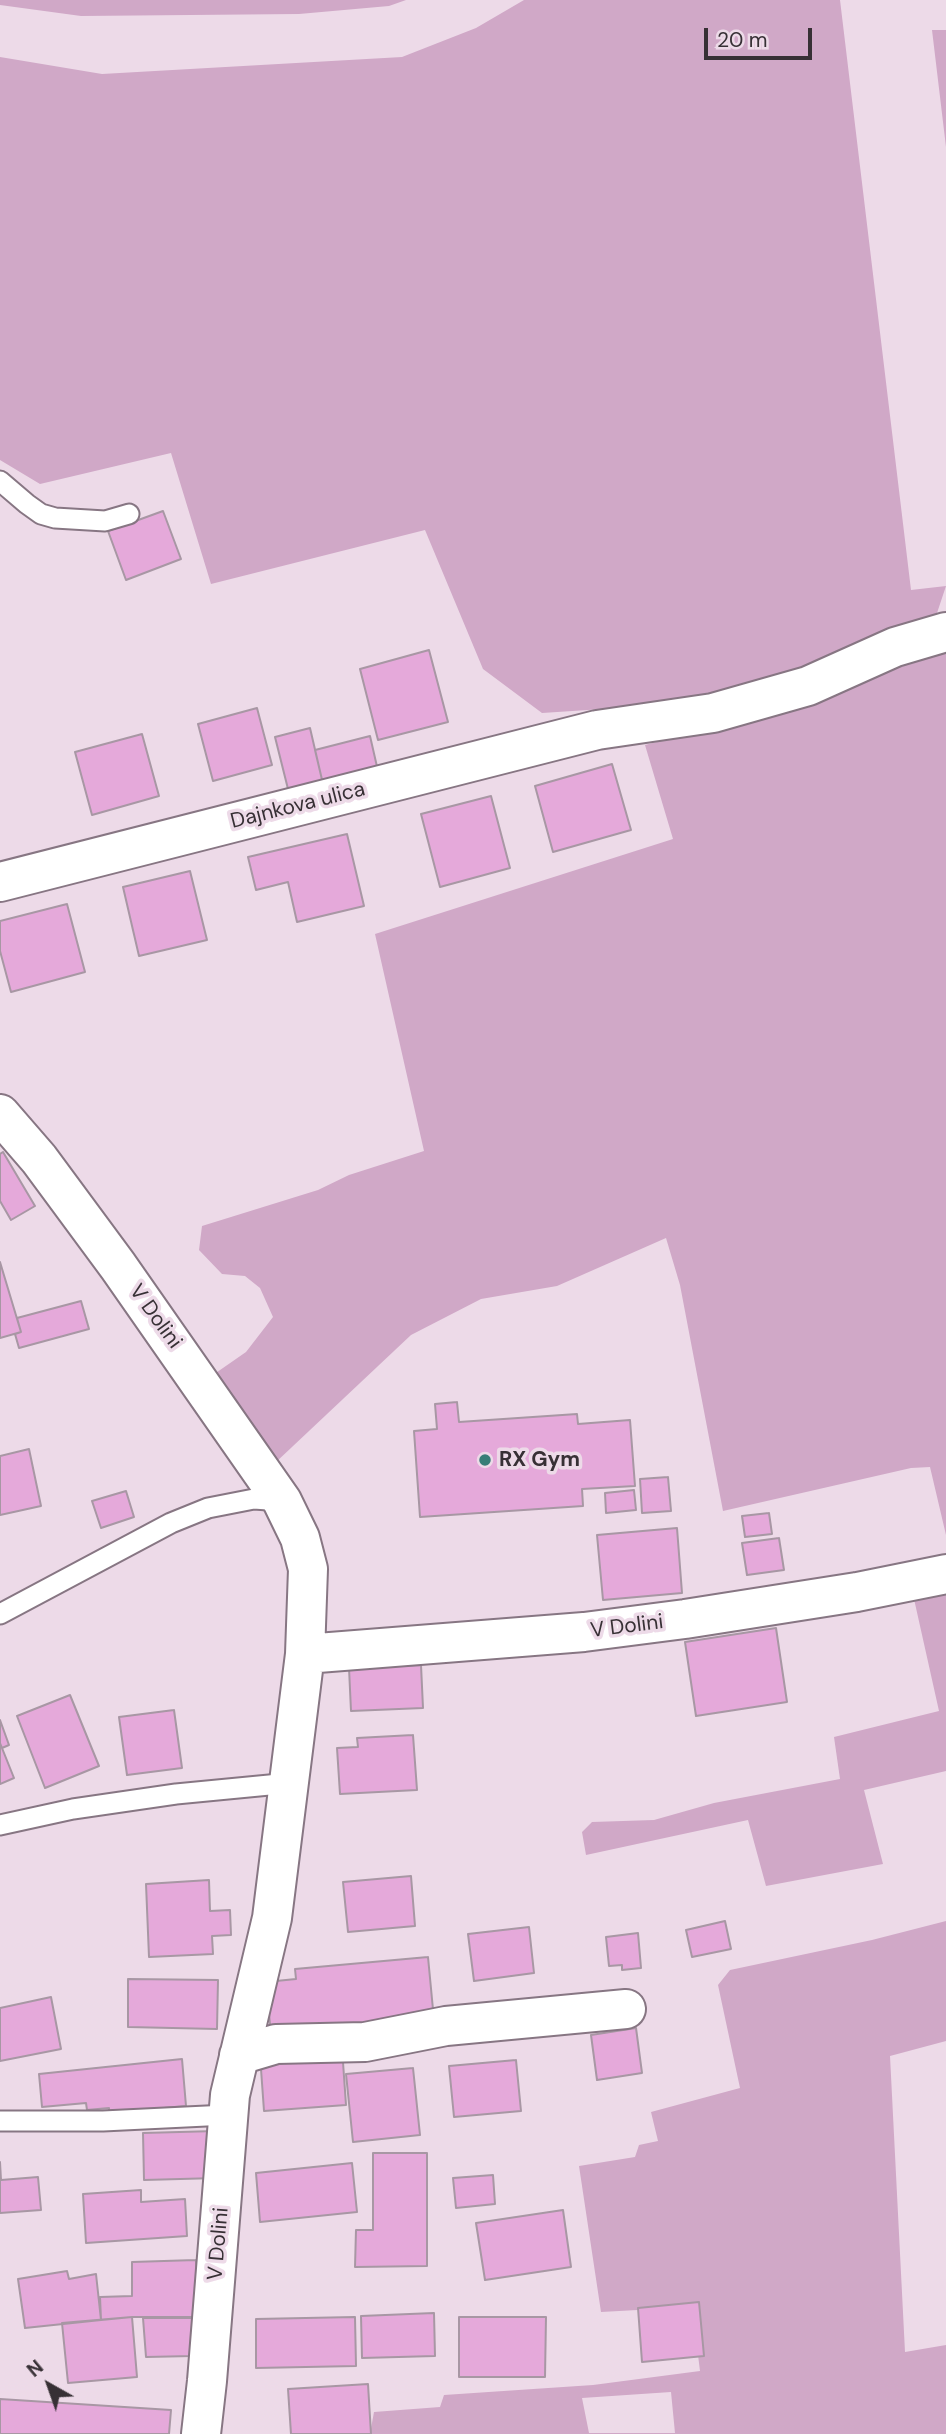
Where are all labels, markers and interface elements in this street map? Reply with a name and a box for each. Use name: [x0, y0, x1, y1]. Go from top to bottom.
scale bar: [708, 14, 816, 58]
text: 20 m: [717, 26, 768, 54]
street label: Dajnkova ulica: [228, 777, 368, 835]
street label: V Dolini: [123, 1280, 187, 1354]
place label: RX Gym: [499, 1447, 580, 1473]
marker: RX Gym: [477, 1452, 493, 1468]
street label: V Dolini: [589, 1610, 665, 1644]
street label: V Dolini: [203, 2206, 235, 2282]
north arrow: [14, 2350, 84, 2420]
text: N: [22, 2355, 49, 2383]

